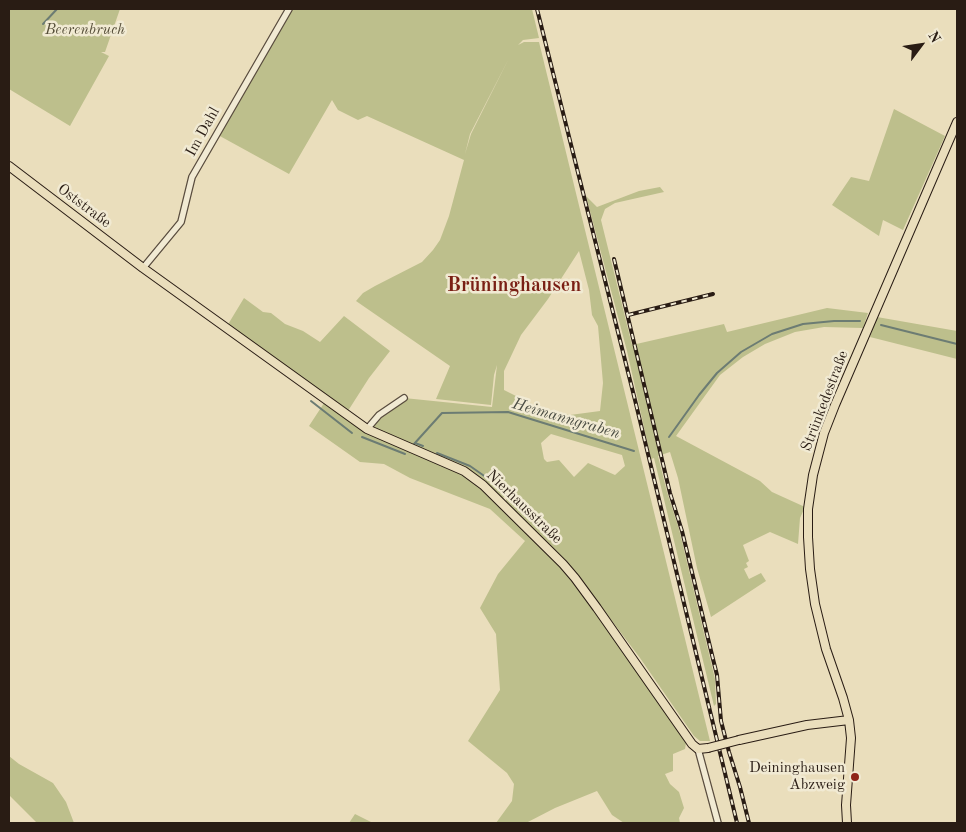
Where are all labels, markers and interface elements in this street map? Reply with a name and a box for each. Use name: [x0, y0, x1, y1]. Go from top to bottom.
north arrow: [896, 20, 946, 70]
park label: Beerenbruch: [45, 21, 125, 39]
text: N: [925, 29, 943, 45]
street label: Im Dahl: [182, 104, 224, 160]
street label: Oststraße: [54, 180, 114, 232]
district label: Brüninghausen: [447, 274, 581, 298]
street label: Strünkedestraße: [798, 348, 852, 454]
water label: Heimanngraben: [510, 394, 622, 444]
street label: Nierhausstraße: [482, 466, 566, 548]
place label: Deininghausen Abzweig: [749, 759, 845, 794]
marker: Deininghausen Abzweig: [849, 771, 861, 783]

